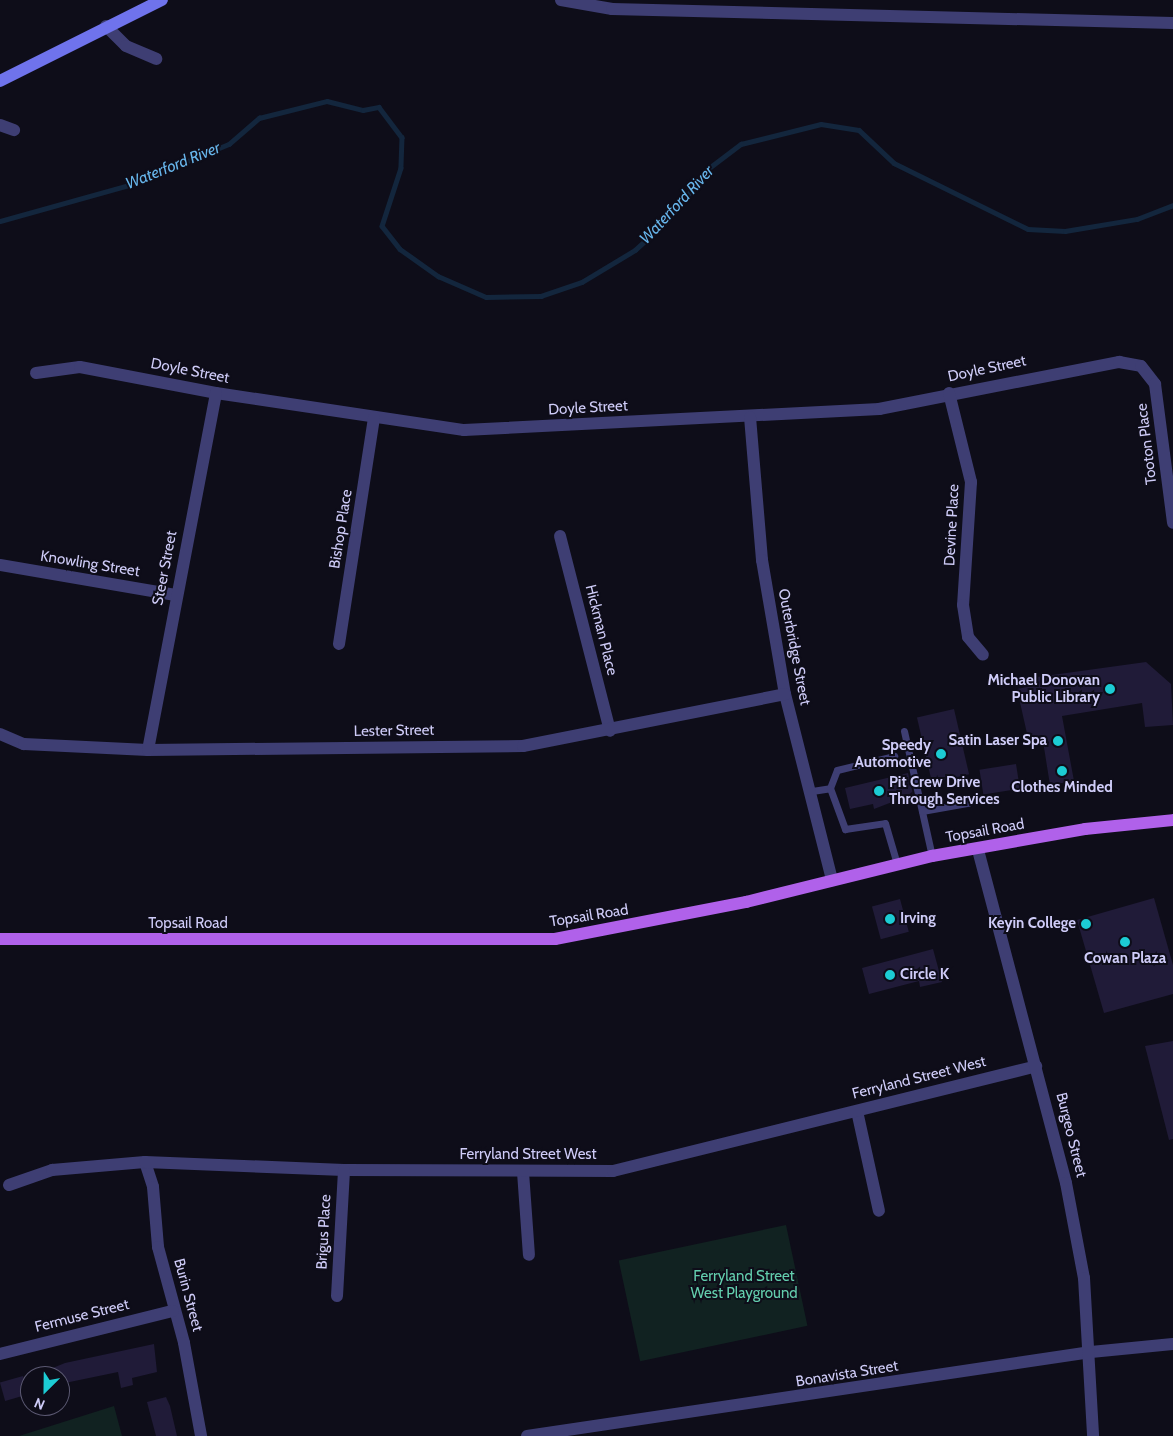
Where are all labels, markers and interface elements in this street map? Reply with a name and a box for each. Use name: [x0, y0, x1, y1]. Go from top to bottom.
water label: Waterford River: [123, 138, 223, 194]
water label: Waterford River: [636, 162, 718, 248]
street label: Doyle Street: [946, 352, 1028, 386]
street label: Doyle Street: [149, 355, 231, 387]
street label: Doyle Street: [548, 397, 628, 419]
street label: Tooton Place: [1133, 402, 1161, 486]
street label: Devine Place: [941, 484, 963, 566]
street label: Bishop Place: [326, 488, 356, 570]
street label: Steer Street: [149, 529, 181, 607]
street label: Knowling Street: [39, 547, 141, 581]
street label: Hickman Place: [581, 583, 621, 677]
street label: Outerbridge Street: [774, 587, 814, 707]
place label: Michael Donovan Public Library: [987, 671, 1100, 706]
marker: Michael Donovan Public Library: [1104, 683, 1116, 695]
street label: Lester Street: [354, 721, 434, 741]
place label: Satin Laser Spa: [949, 732, 1047, 750]
marker: Satin Laser Spa: [1051, 734, 1065, 748]
place label: Speedy Automotive: [855, 736, 931, 771]
marker: Speedy Automotive: [935, 748, 947, 760]
marker: Clothes Minded: [1056, 765, 1068, 777]
place label: Pit Crew Drive Through Services: [889, 773, 1000, 808]
place label: Clothes Minded: [1011, 779, 1113, 797]
marker: Pit Crew Drive Through Services: [873, 785, 885, 797]
street label: Topsail Road: [944, 815, 1026, 847]
street label: Topsail Road: [548, 901, 630, 931]
place label: Irving: [900, 910, 936, 928]
marker: Irving: [884, 913, 896, 925]
street label: Topsail Road: [148, 915, 228, 933]
place label: Keyin College: [988, 915, 1076, 933]
marker: Keyin College: [1080, 918, 1092, 930]
marker: Cowan Plaza: [1119, 936, 1131, 948]
place label: Cowan Plaza: [1084, 950, 1166, 968]
place label: Circle K: [900, 966, 949, 984]
marker: Circle K: [884, 969, 896, 981]
street label: Ferryland Street West: [850, 1053, 988, 1103]
street label: Burgeo Street: [1052, 1091, 1090, 1179]
street label: Ferryland Street West: [459, 1146, 597, 1164]
street label: Brigus Place: [313, 1194, 335, 1270]
street label: Burin Street: [170, 1256, 206, 1334]
park label: Ferryland Street West Playground: [690, 1267, 798, 1302]
street label: Fermuse Street: [33, 1296, 131, 1336]
street label: Bonavista Street: [794, 1357, 900, 1391]
north arrow: [20, 1366, 70, 1416]
text: N: [31, 1394, 48, 1414]

